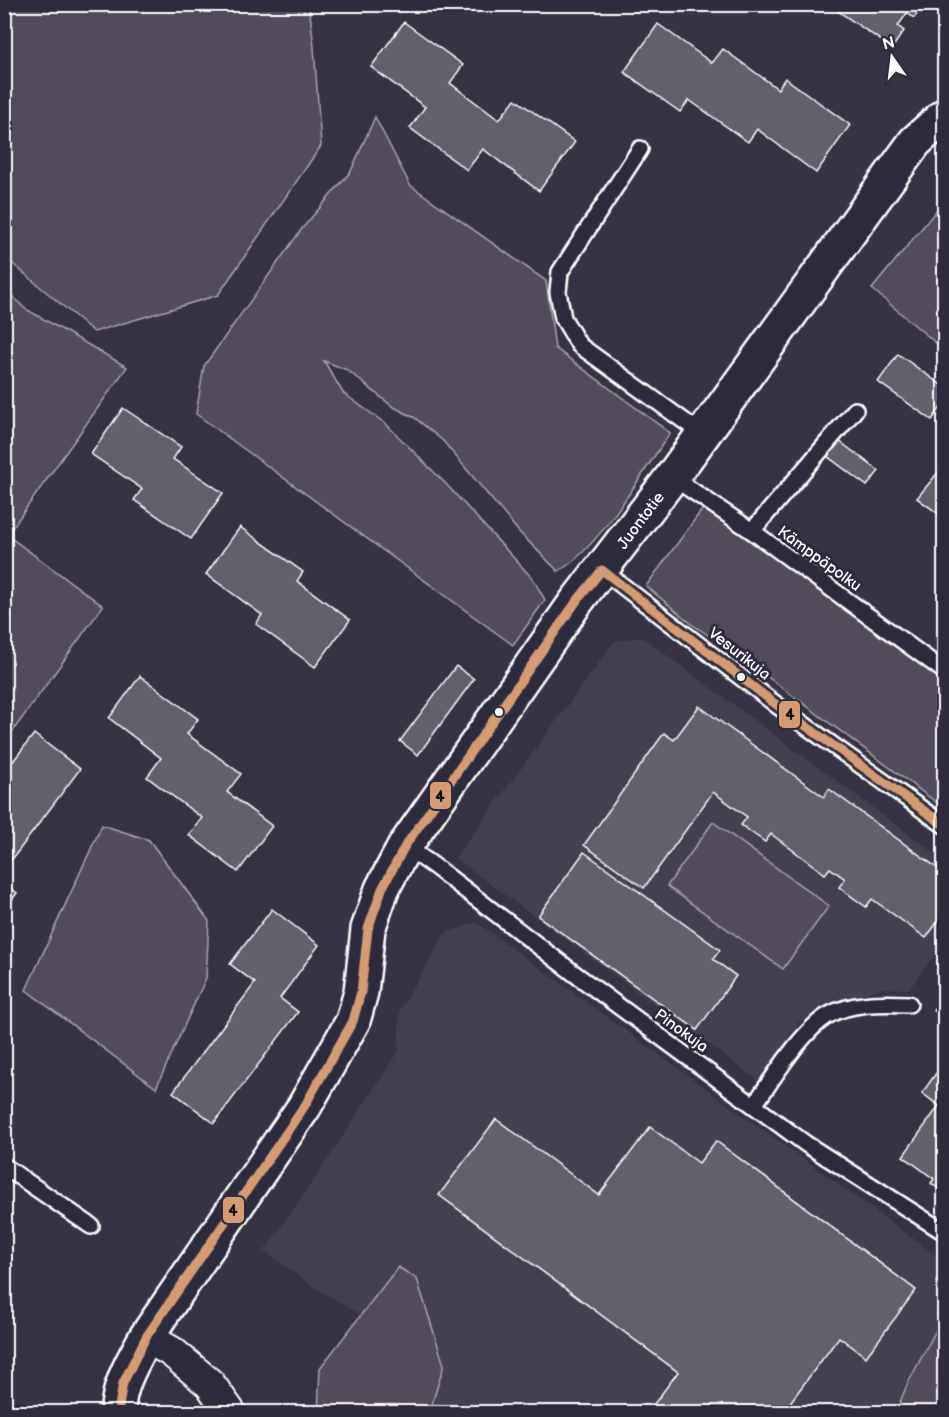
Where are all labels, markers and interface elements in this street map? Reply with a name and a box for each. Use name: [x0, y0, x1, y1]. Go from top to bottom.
north arrow: [862, 27, 922, 87]
text: N: [881, 33, 897, 55]
street label: Juontotie: [614, 488, 669, 553]
street label: Kämppäpolku: [774, 523, 865, 596]
street label: Vesurikuja: [704, 624, 774, 684]
unlabelled marker: [735, 671, 747, 683]
line badge: 4: [778, 700, 801, 729]
unlabelled marker: [493, 706, 505, 718]
text: 4: [785, 706, 795, 725]
line badge: 4: [429, 781, 452, 810]
text: 4: [435, 788, 445, 807]
street label: Pinokuja: [651, 1005, 712, 1057]
line badge: 4: [222, 1196, 245, 1224]
text: 4: [228, 1202, 238, 1221]

